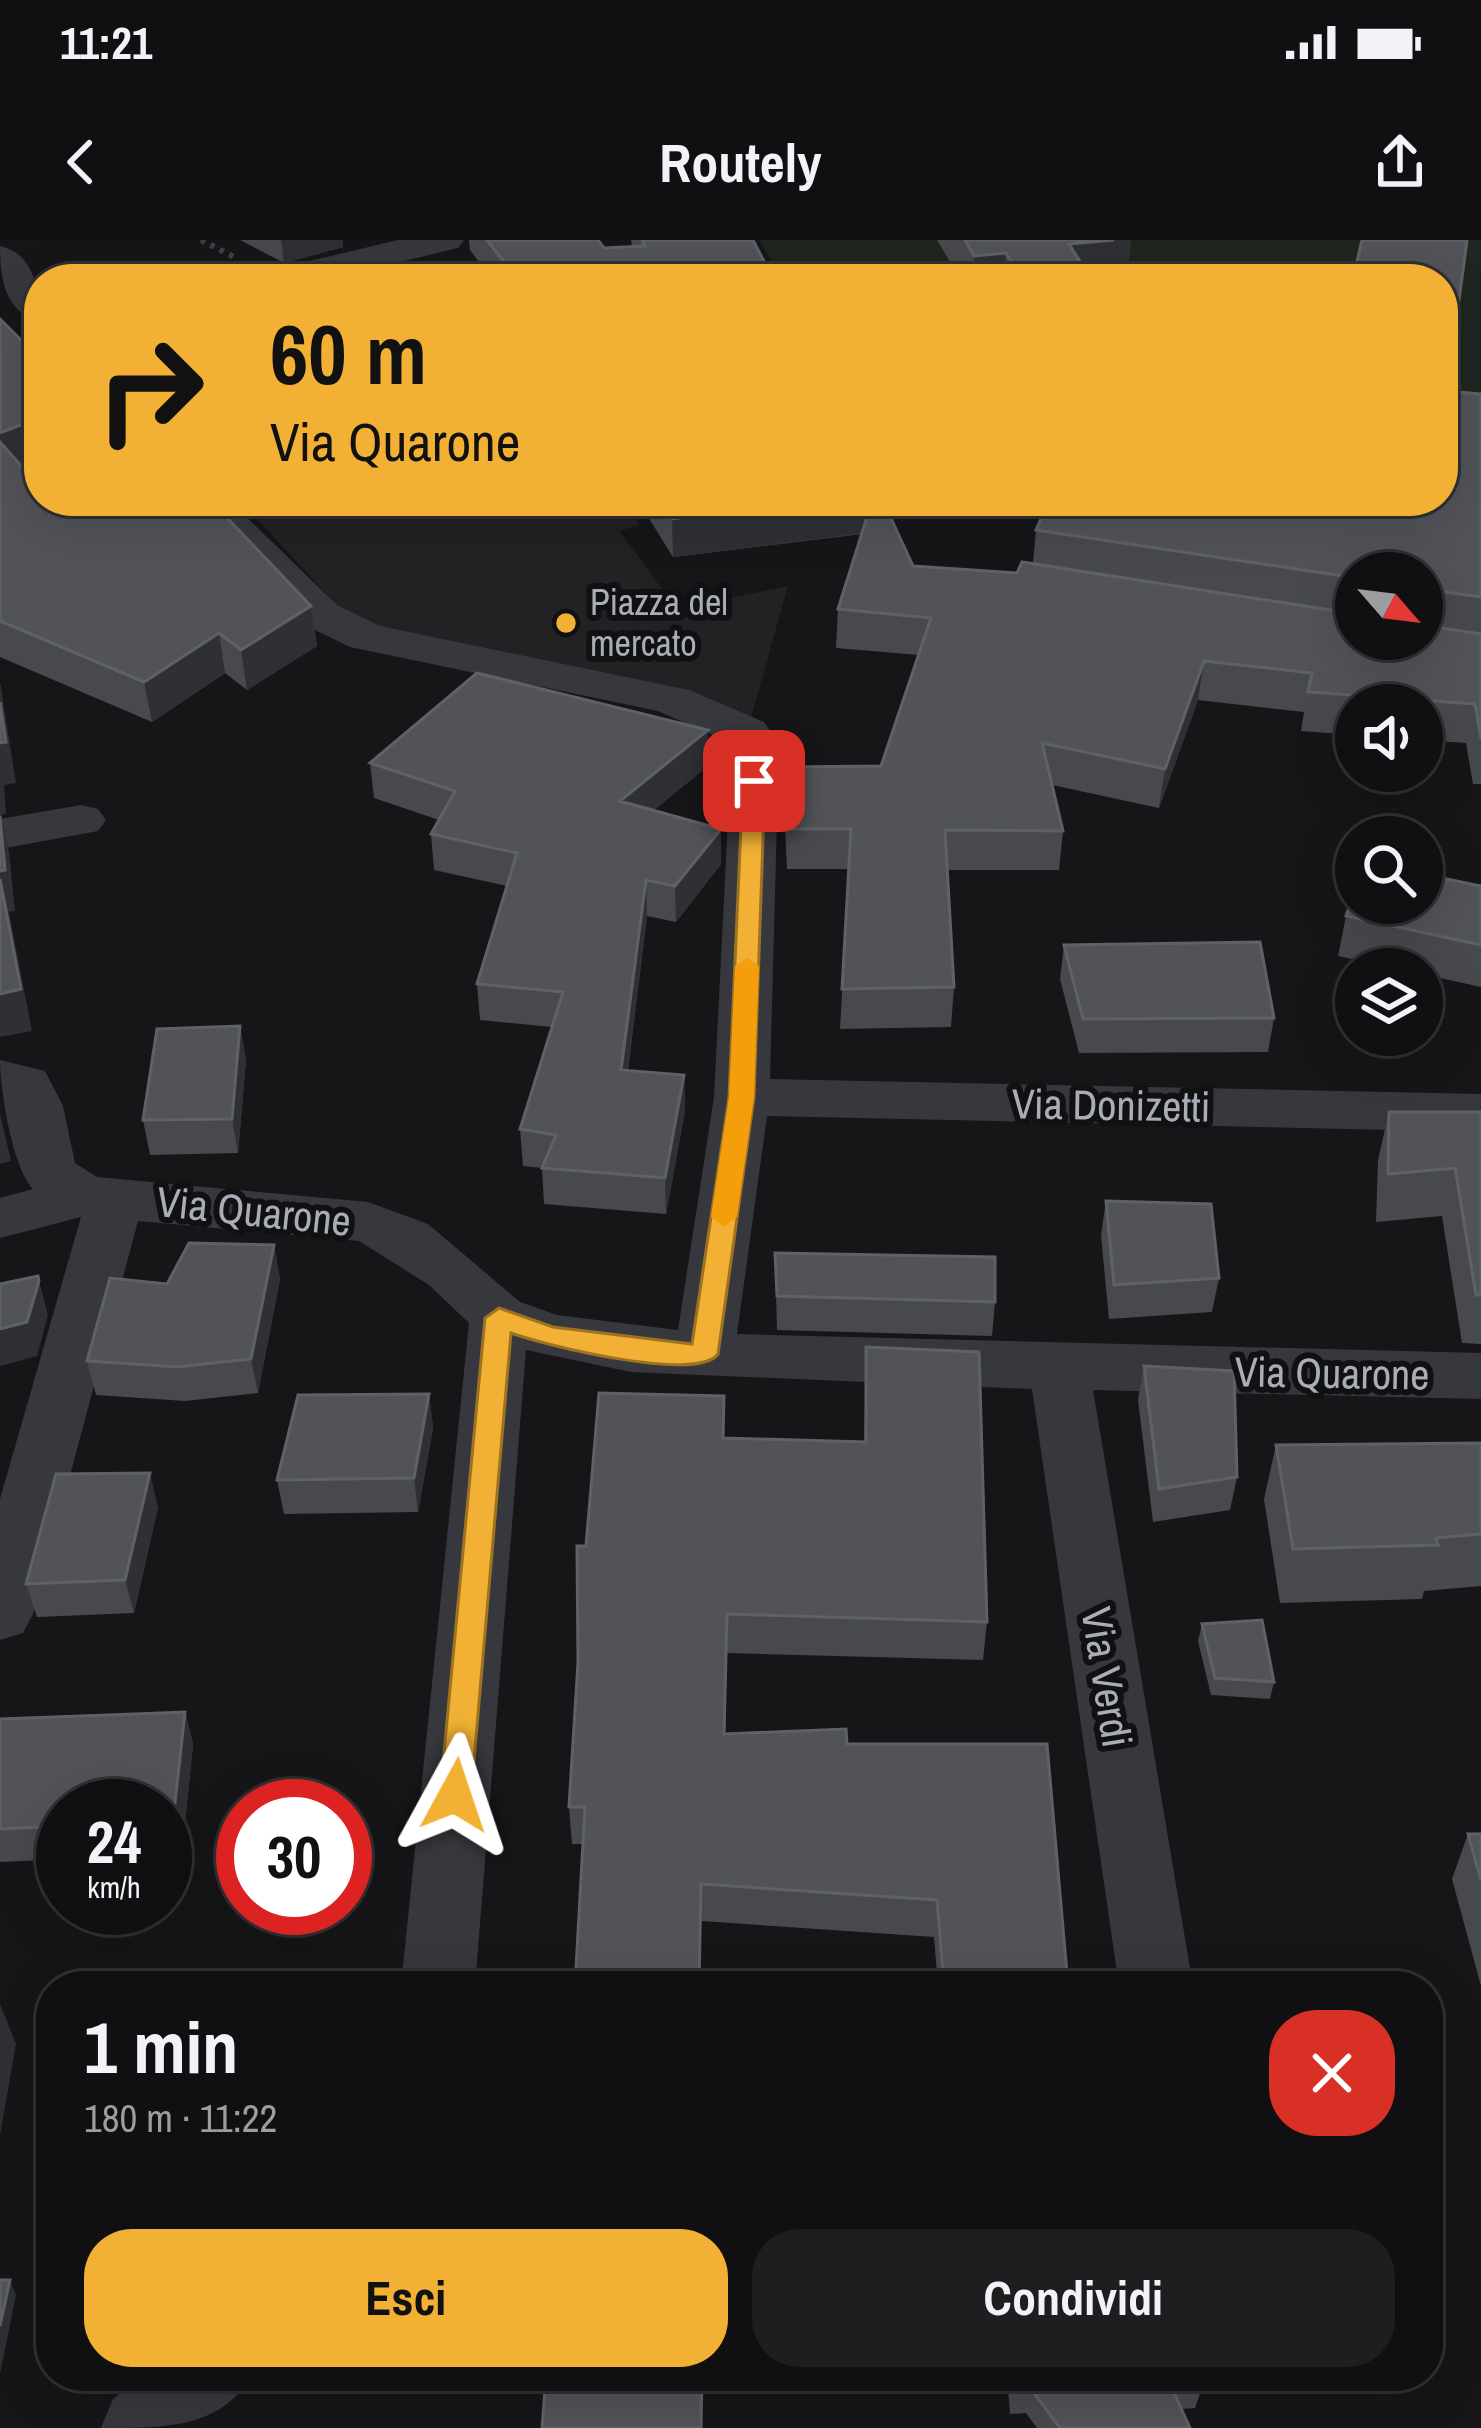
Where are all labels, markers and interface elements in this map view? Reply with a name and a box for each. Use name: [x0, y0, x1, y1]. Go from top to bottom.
text: 11:21: [60, 12, 152, 73]
text: Routely: [659, 126, 822, 199]
icon: back: [48, 129, 114, 195]
icon: share: [1367, 129, 1433, 195]
text: 60 m: [270, 297, 427, 410]
icon: right: [72, 312, 228, 468]
text: Via Quarone: [270, 405, 520, 478]
north arrow: [1335, 552, 1443, 660]
map controls: [1335, 552, 1443, 1056]
place label: Piazza del mercato: [590, 578, 728, 667]
marker: Piazza del mercato: [553, 610, 579, 636]
button: sound: [1335, 684, 1443, 792]
pin: [703, 730, 805, 832]
icon: arrive: [721, 748, 787, 814]
button: search: [1335, 816, 1443, 924]
button: layers: [1335, 948, 1443, 1056]
street label: Via Donizetti: [1011, 1075, 1211, 1135]
street label: Via Quarone: [154, 1173, 354, 1249]
street label: Via Quarone: [1234, 1343, 1430, 1403]
street label: Via Verdi: [1068, 1603, 1146, 1751]
position arrow: [392, 1732, 518, 1858]
speed limit sign: 30: [216, 1779, 372, 1935]
text: 24: [87, 1801, 141, 1882]
text: km/h: [87, 1867, 141, 1907]
text: 1 min: [84, 1998, 238, 2095]
button: close: [1269, 2010, 1395, 2136]
text: 180 m · 11:22: [84, 2092, 277, 2144]
button: Esci: [84, 2229, 728, 2367]
button: Condividi: [752, 2229, 1395, 2367]

